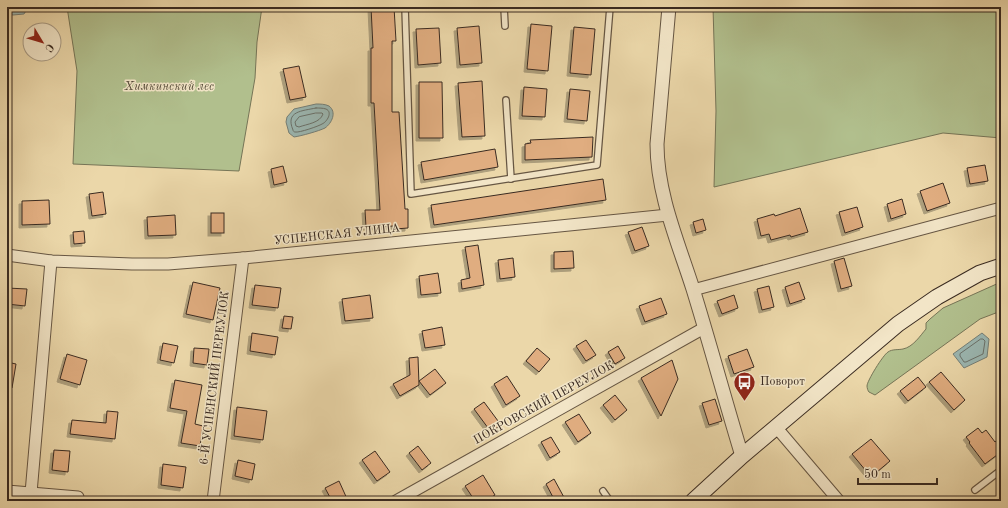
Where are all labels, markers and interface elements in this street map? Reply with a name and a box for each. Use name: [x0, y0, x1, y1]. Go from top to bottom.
north arrow: [22, 22, 62, 62]
text: С: [42, 41, 55, 53]
park label: Химкинский лес: [124, 81, 214, 93]
street label: УСПЕНСКАЯ УЛИЦА: [273, 222, 401, 248]
street label: 6-Й УСПЕНСКИЙ ПЕРЕУЛОК: [195, 290, 232, 466]
street label: ПОКРОВСКИЙ ПЕРЕУЛОК: [470, 356, 617, 447]
bus stop icon: Поворот: [731, 369, 757, 402]
place label: Поворот: [760, 376, 805, 388]
scale bar: [858, 460, 937, 486]
text: 50 m: [864, 468, 891, 481]

